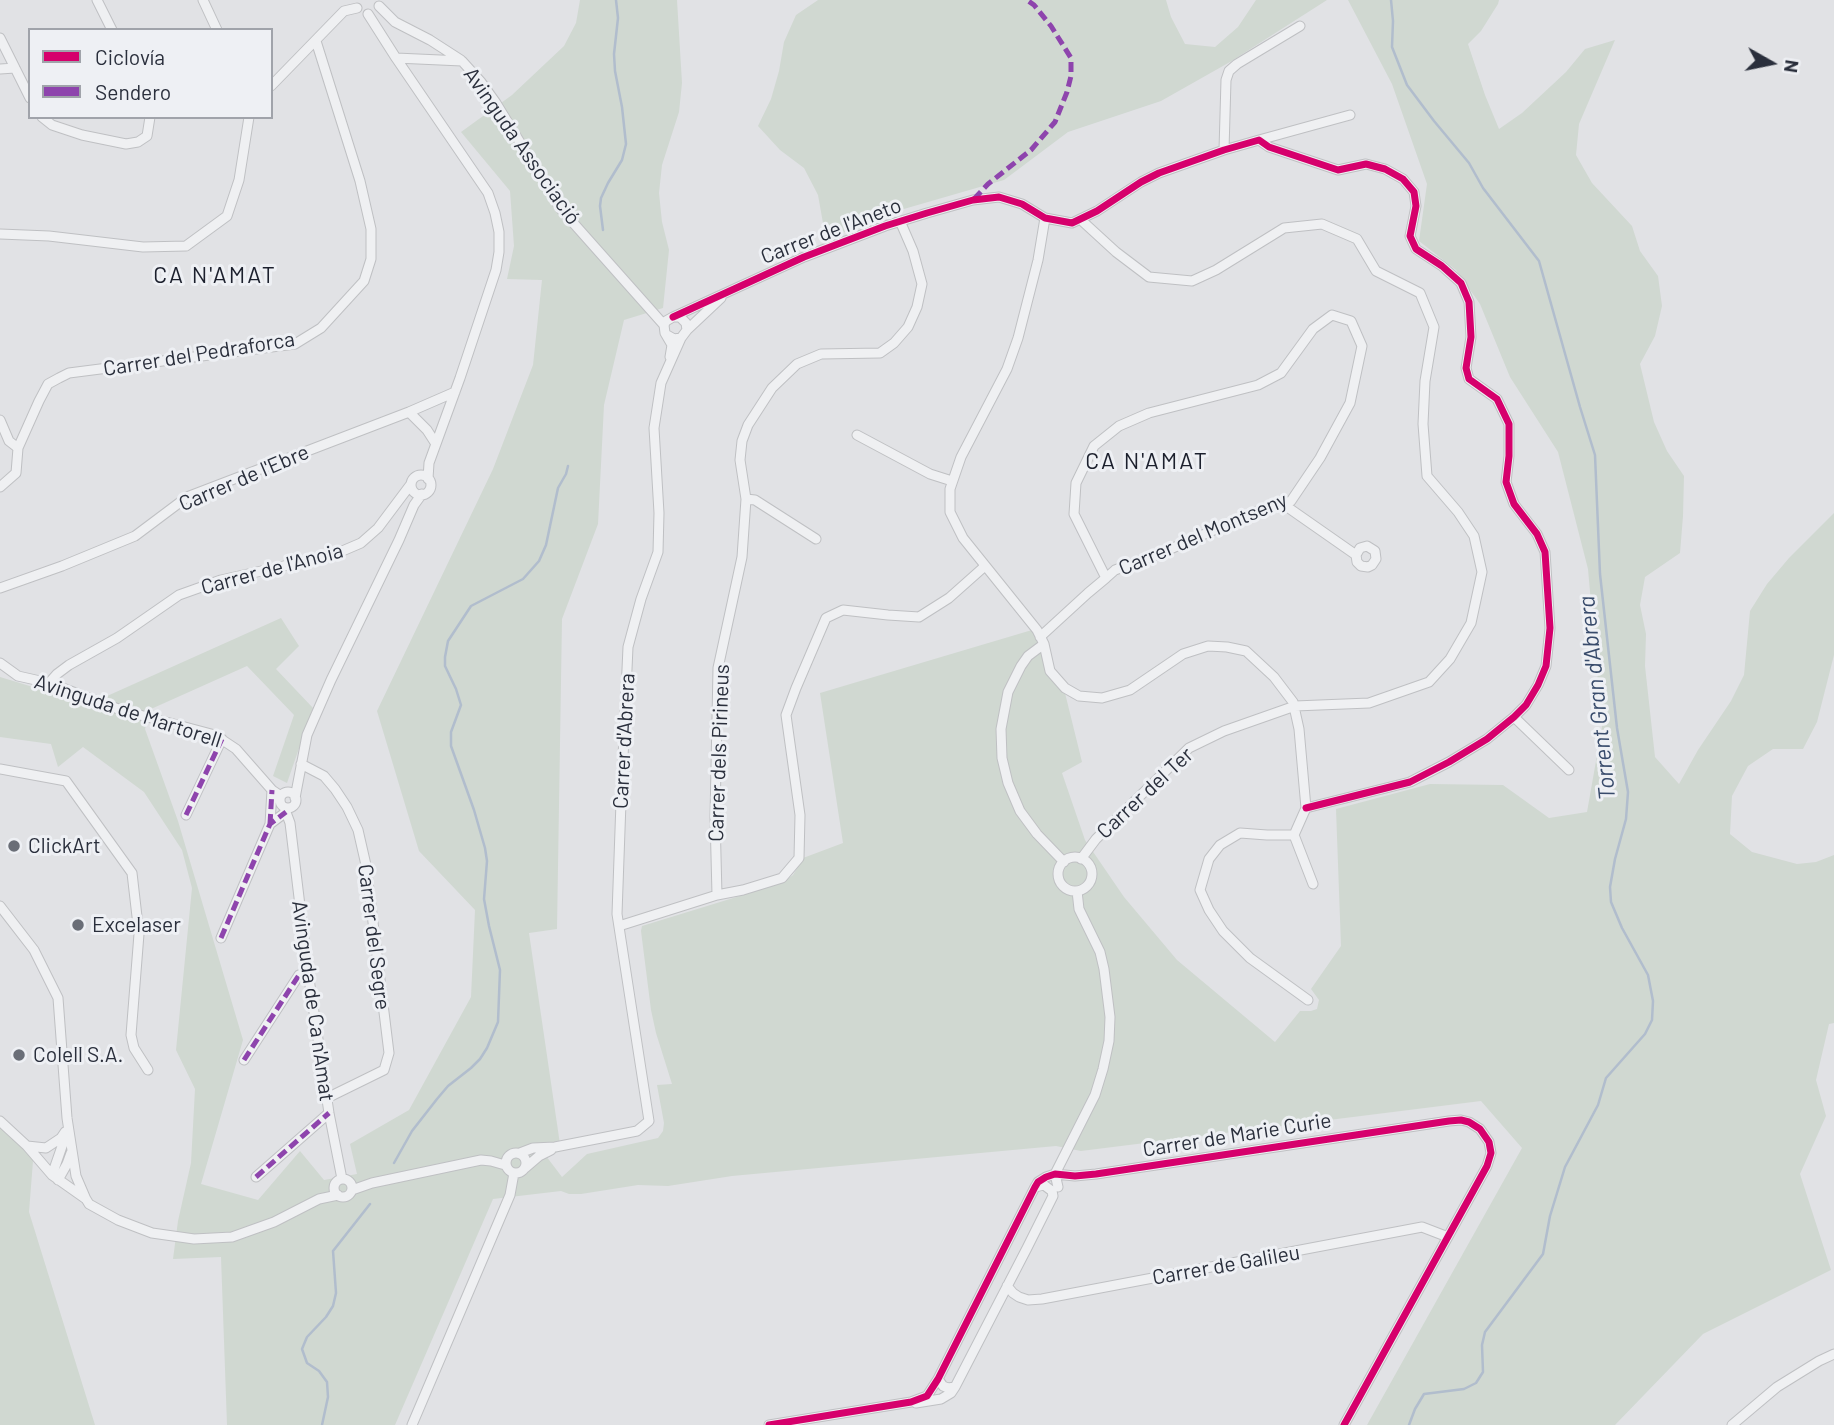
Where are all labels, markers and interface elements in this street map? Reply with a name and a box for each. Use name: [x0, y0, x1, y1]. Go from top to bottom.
legend: [28, 28, 273, 119]
north arrow: [1736, 28, 1806, 98]
text: Ciclovía: [95, 44, 165, 69]
text: N: [1780, 58, 1805, 74]
street label: Avinguda Associació: [458, 62, 586, 230]
text: Sendero: [95, 79, 171, 104]
street label: Carrer de l'Aneto: [757, 193, 905, 269]
district label: CA N'AMAT: [154, 261, 276, 289]
street label: Carrer del Pedraforca: [102, 326, 296, 382]
street label: Carrer de l'Ebre: [175, 439, 313, 517]
district label: CA N'AMAT: [1086, 447, 1208, 475]
street label: Carrer del Montseny: [1115, 487, 1291, 581]
street label: Carrer de l'Anoia: [198, 538, 346, 600]
water label: Torrent Gran d'Abrera: [1573, 594, 1621, 802]
street label: Carrer dels Pirineus: [703, 664, 735, 842]
street label: Avinguda de Martorell: [31, 669, 225, 753]
street label: Carrer d'Abrera: [608, 673, 640, 809]
street label: Carrer del Ter: [1092, 742, 1198, 844]
place label: ClickArt: [28, 833, 101, 859]
marker: ClickArt: [6, 838, 22, 854]
street label: Carrer del Segre: [353, 863, 395, 1011]
street label: Avinguda de Ca n'Amat: [286, 899, 340, 1103]
place label: Excelaser: [92, 912, 181, 938]
marker: Excelaser: [70, 917, 86, 933]
place label: Colell S.A.: [33, 1042, 123, 1068]
marker: Colell S.A.: [11, 1047, 27, 1063]
street label: Carrer de Marie Curie: [1141, 1108, 1333, 1162]
street label: Carrer de Galileu: [1150, 1240, 1302, 1290]

